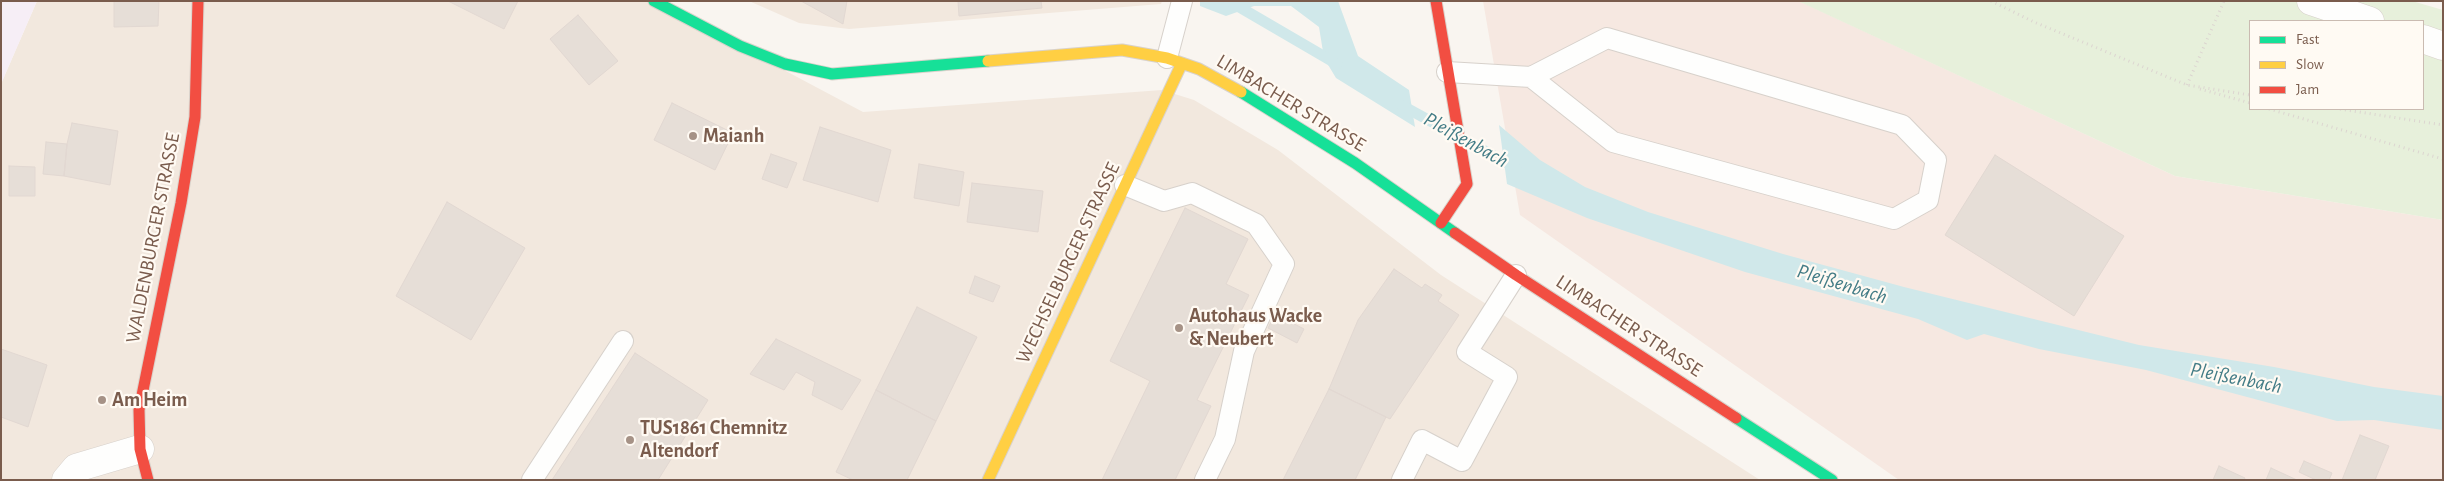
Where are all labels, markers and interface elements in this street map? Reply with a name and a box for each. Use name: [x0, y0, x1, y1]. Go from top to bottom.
legend: [2249, 20, 2424, 110]
text: Fast: [2296, 32, 2319, 47]
street label: LIMBACHER STRASSE: [1212, 49, 1370, 157]
text: Slow: [2296, 57, 2324, 72]
text: Jam: [2296, 82, 2319, 97]
water label: Pleißenbach: [1419, 106, 1513, 174]
place label: Maianh: [703, 124, 764, 148]
marker: Maianh: [687, 130, 699, 142]
street label: WALDENBURGER STRASSE: [121, 131, 185, 345]
street label: WECHSELBURGER STRASSE: [1011, 159, 1125, 367]
water label: Pleißenbach: [1794, 258, 1890, 310]
street label: LIMBACHER STRASSE: [1551, 270, 1707, 382]
place label: Autohaus Wacke & Neubert: [1189, 304, 1322, 351]
marker: Autohaus Wacke & Neubert: [1173, 322, 1185, 334]
water label: Pleißenbach: [2188, 357, 2284, 399]
place label: Am Heim: [112, 388, 187, 412]
marker: Am Heim: [96, 394, 108, 406]
place label: TUS1861 Chemnitz Altendorf: [640, 416, 787, 463]
marker: TUS1861 Chemnitz Altendorf: [624, 434, 636, 446]

